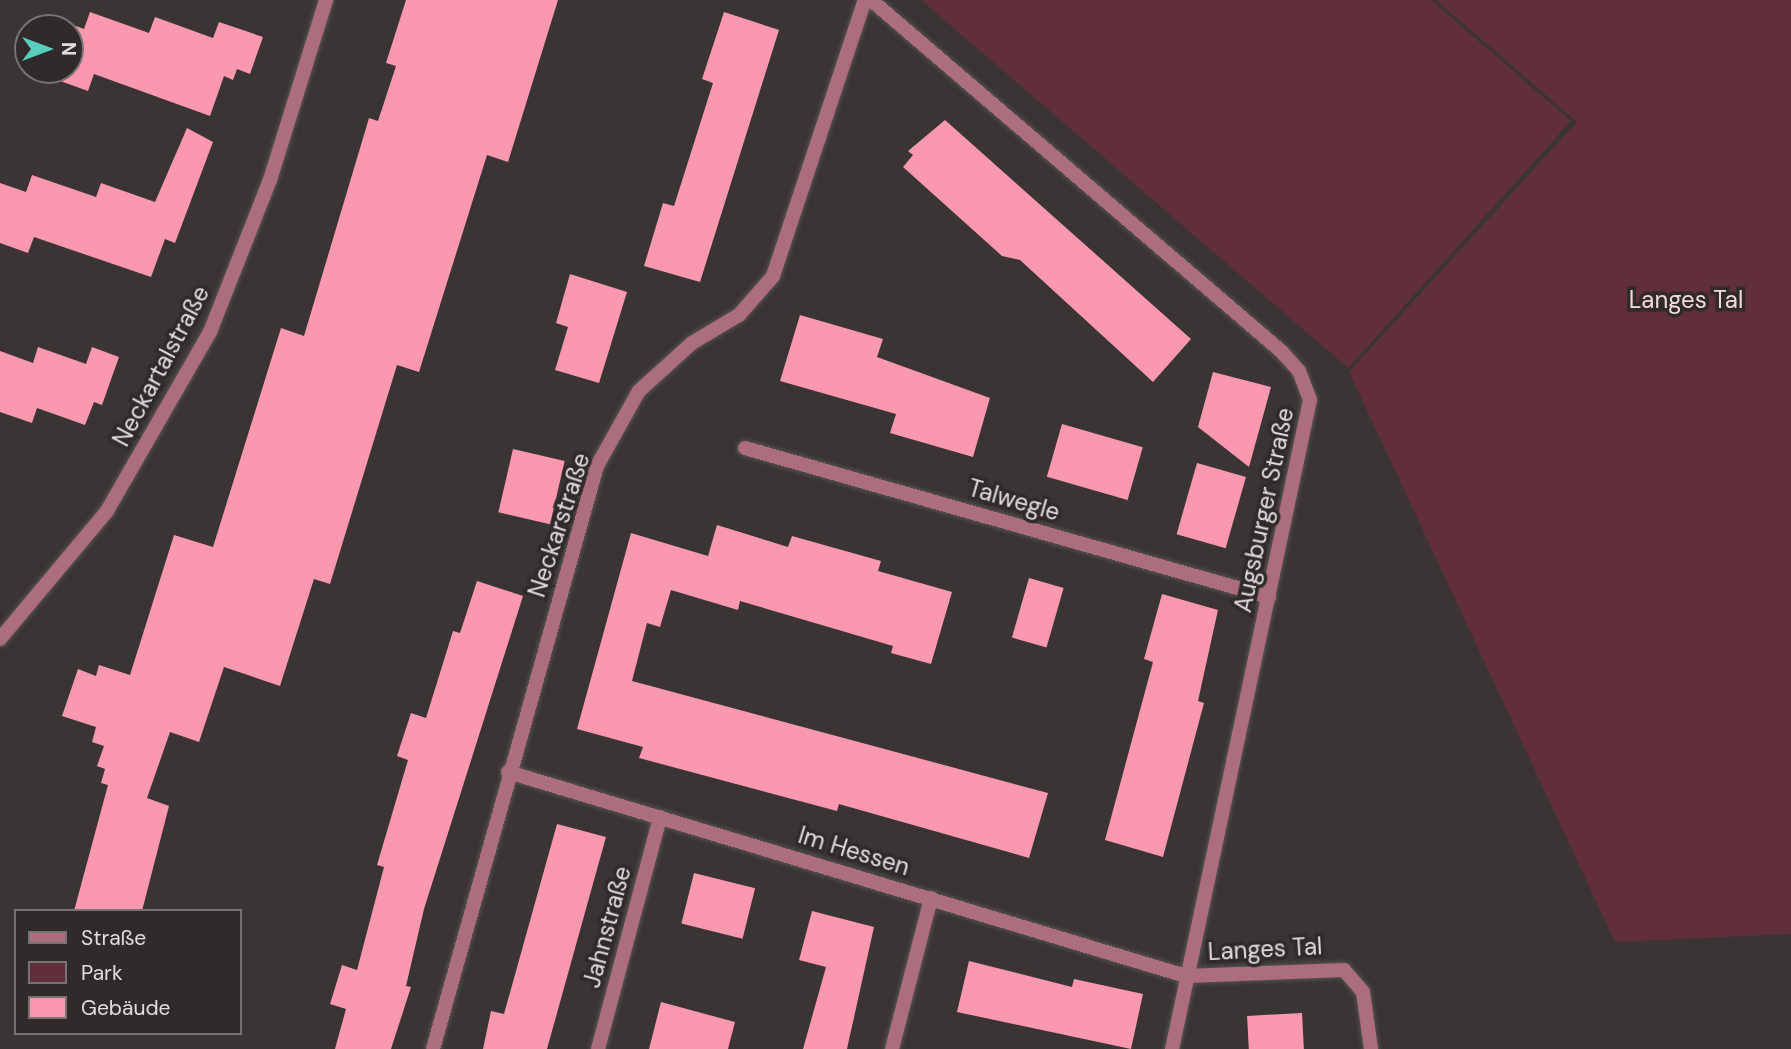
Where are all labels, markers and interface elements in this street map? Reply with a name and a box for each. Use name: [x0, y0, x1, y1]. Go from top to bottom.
north arrow: [14, 14, 84, 84]
text: N: [56, 42, 81, 56]
street label: Neckartalstraße: [107, 281, 215, 451]
park label: Langes Tal: [1629, 286, 1743, 314]
street label: Augsburger Straße: [1228, 405, 1300, 615]
street label: Neckarstraße: [522, 449, 596, 601]
street label: Talwegle: [965, 473, 1063, 527]
street label: Im Hessen: [795, 820, 913, 882]
street label: Jahnstraße: [577, 863, 637, 991]
legend: [14, 909, 242, 1035]
text: Straße: [81, 924, 146, 952]
street label: Langes Tal: [1207, 932, 1323, 966]
text: Park: [81, 959, 122, 987]
text: Gebäude: [81, 994, 171, 1022]

